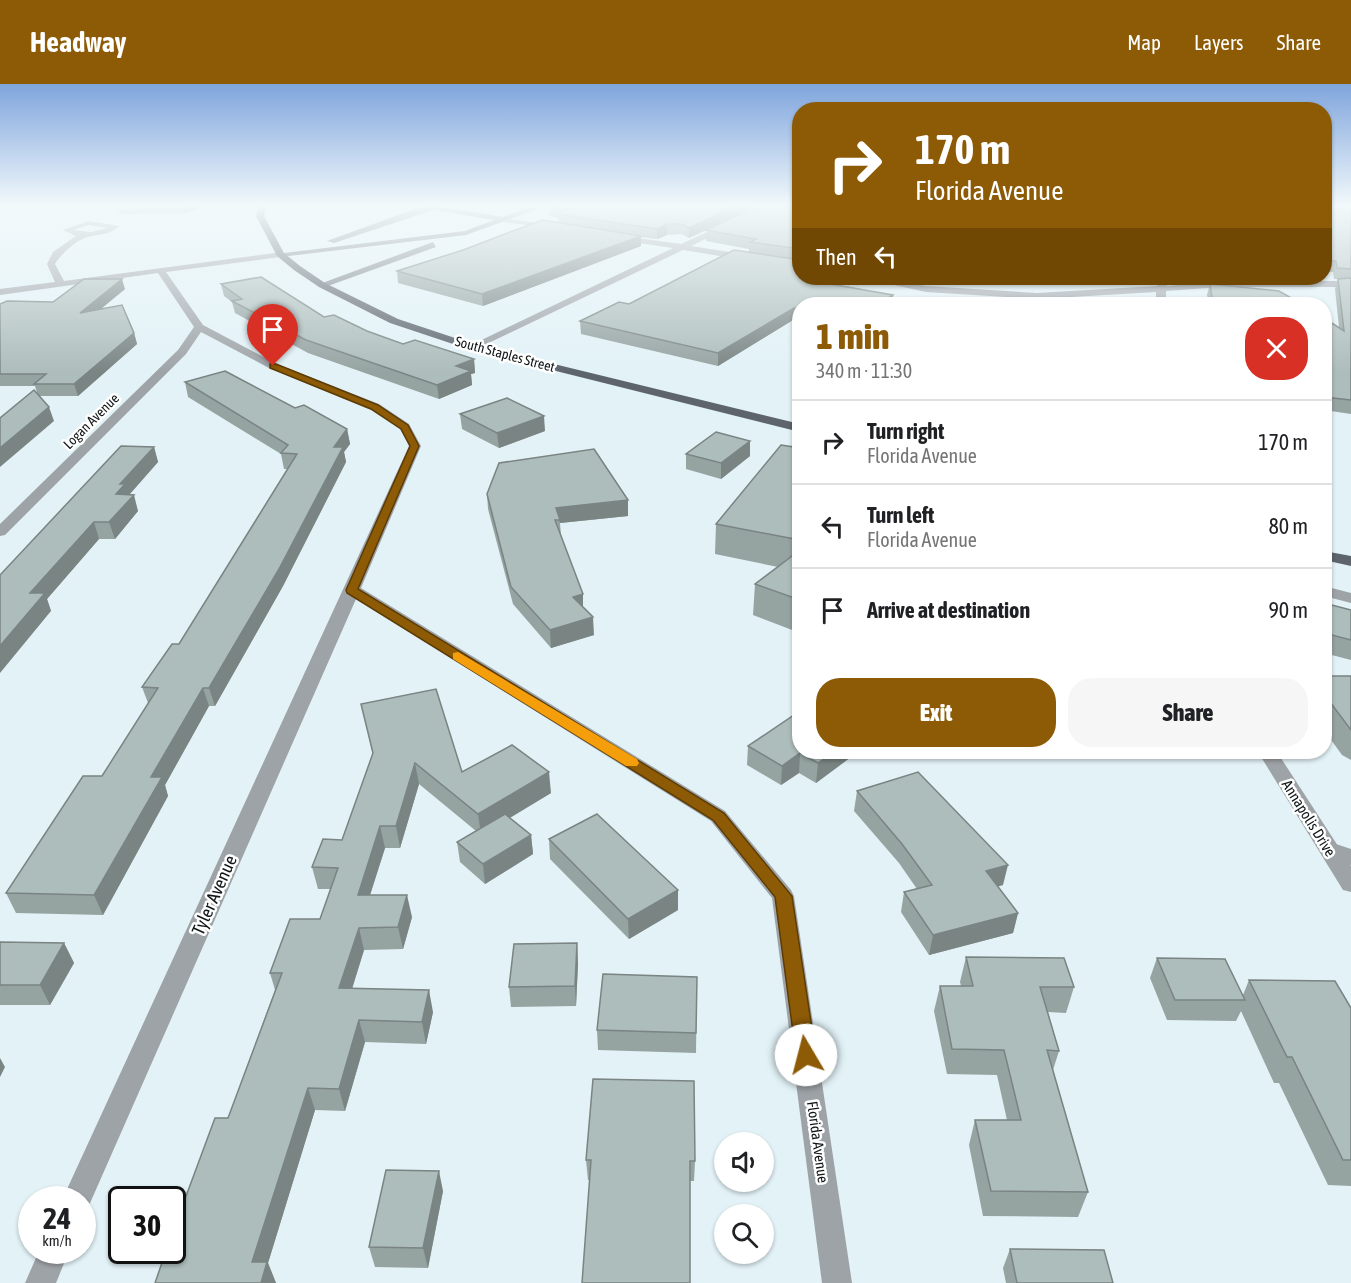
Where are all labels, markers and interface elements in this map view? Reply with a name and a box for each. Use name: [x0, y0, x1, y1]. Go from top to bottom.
text: Headway: [30, 26, 126, 58]
text: Map: [1127, 30, 1161, 54]
text: Layers: [1194, 30, 1244, 54]
text: Share: [1277, 30, 1321, 54]
text: 170 m: [915, 125, 1010, 173]
icon: right: [816, 126, 894, 204]
text: Florida Avenue: [915, 175, 1063, 206]
icon: left: [869, 240, 902, 273]
text: Then: [816, 244, 857, 270]
pin: [247, 304, 298, 366]
icon: arrive: [256, 313, 289, 346]
text: 1 min: [816, 315, 890, 357]
button: close: [1245, 317, 1308, 380]
street label: South Staples Street: [453, 333, 557, 375]
text: 340 m · 11:30: [816, 359, 912, 382]
street label: Logan Avenue: [60, 390, 122, 452]
text: Turn right: [867, 418, 944, 444]
icon: right: [816, 426, 849, 459]
text: 170 m: [1258, 429, 1308, 455]
text: Florida Avenue: [867, 444, 977, 467]
text: Turn left: [867, 502, 934, 528]
icon: left: [816, 510, 849, 543]
text: 80 m: [1268, 513, 1308, 539]
text: Florida Avenue: [867, 528, 977, 551]
icon: arrive: [816, 594, 849, 627]
text: Arrive at destination: [867, 597, 1030, 623]
text: 90 m: [1268, 597, 1308, 623]
button: Exit: [816, 678, 1056, 747]
button: Share: [1068, 678, 1308, 747]
street label: Annapolis Drive: [1279, 777, 1339, 860]
street label: Tyler Avenue: [187, 852, 241, 938]
position arrow: [774, 1023, 838, 1087]
street label: Florida Avenue: [804, 1100, 832, 1184]
map controls: [714, 1132, 774, 1264]
button: sound: [714, 1132, 774, 1192]
speed limit sign: 30: [108, 1186, 186, 1264]
text: 24: [43, 1201, 71, 1235]
button: search: [714, 1204, 774, 1264]
text: km/h: [42, 1232, 72, 1249]

